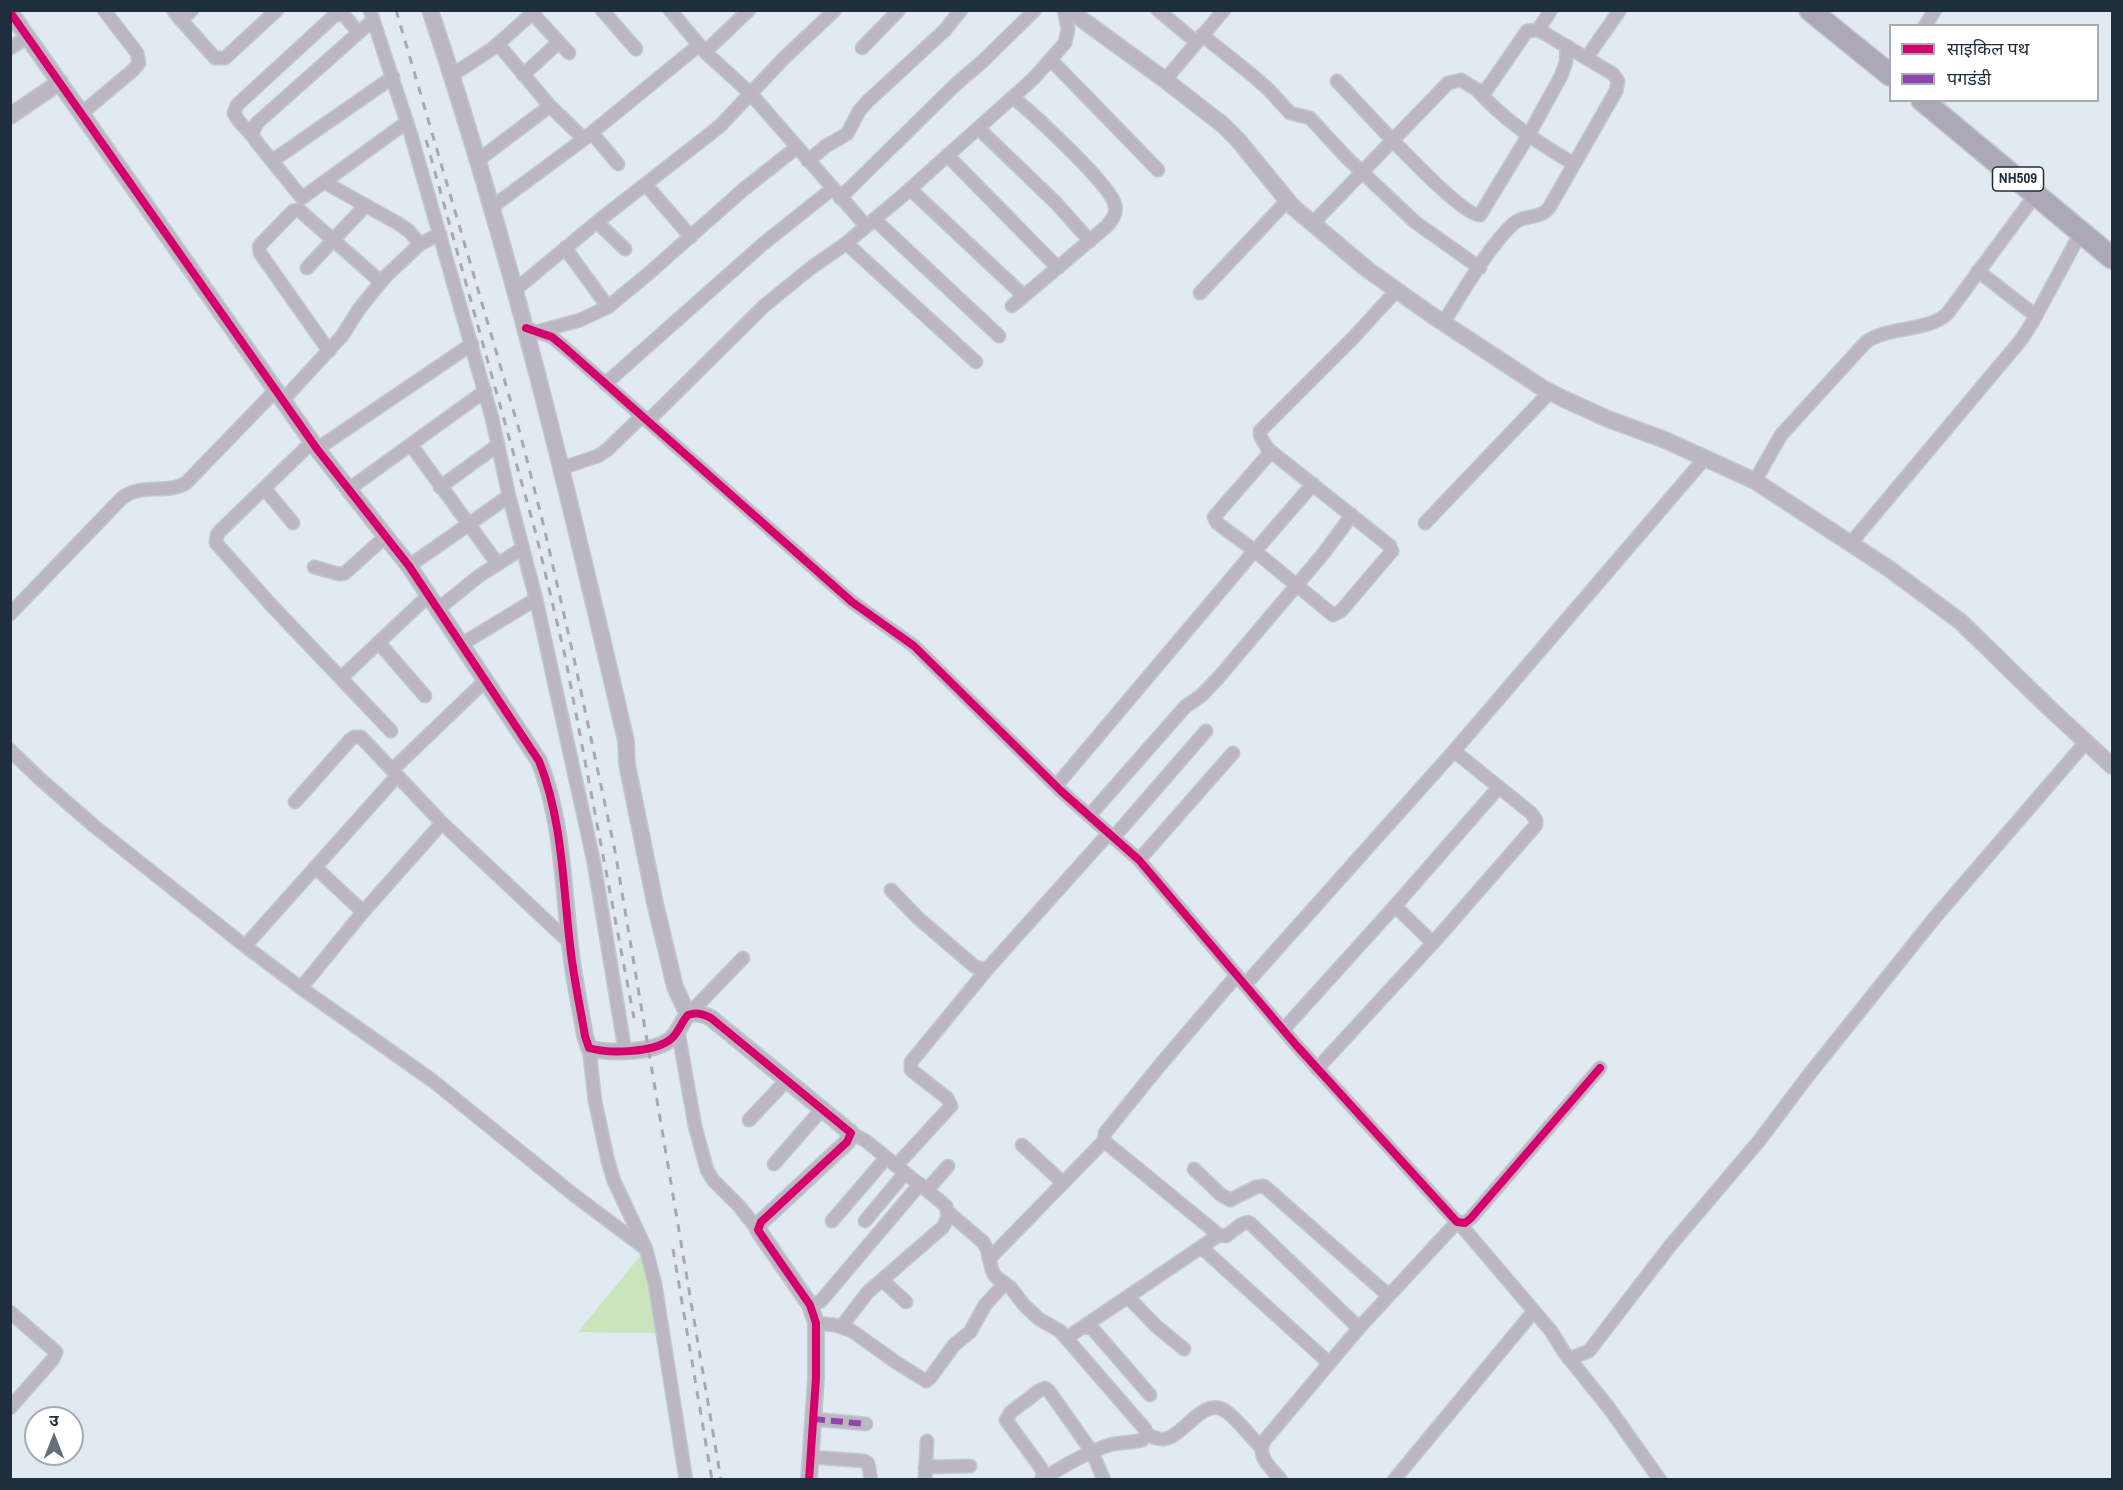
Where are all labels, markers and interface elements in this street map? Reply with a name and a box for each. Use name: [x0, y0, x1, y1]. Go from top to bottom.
legend: [1889, 24, 2099, 102]
text: साइकिल पथ: [1947, 36, 2029, 61]
text: पगडंडी: [1947, 66, 1991, 91]
road number: NH509: [1992, 167, 2044, 191]
north arrow: [24, 1406, 84, 1466]
text: उ: [49, 1409, 59, 1431]

